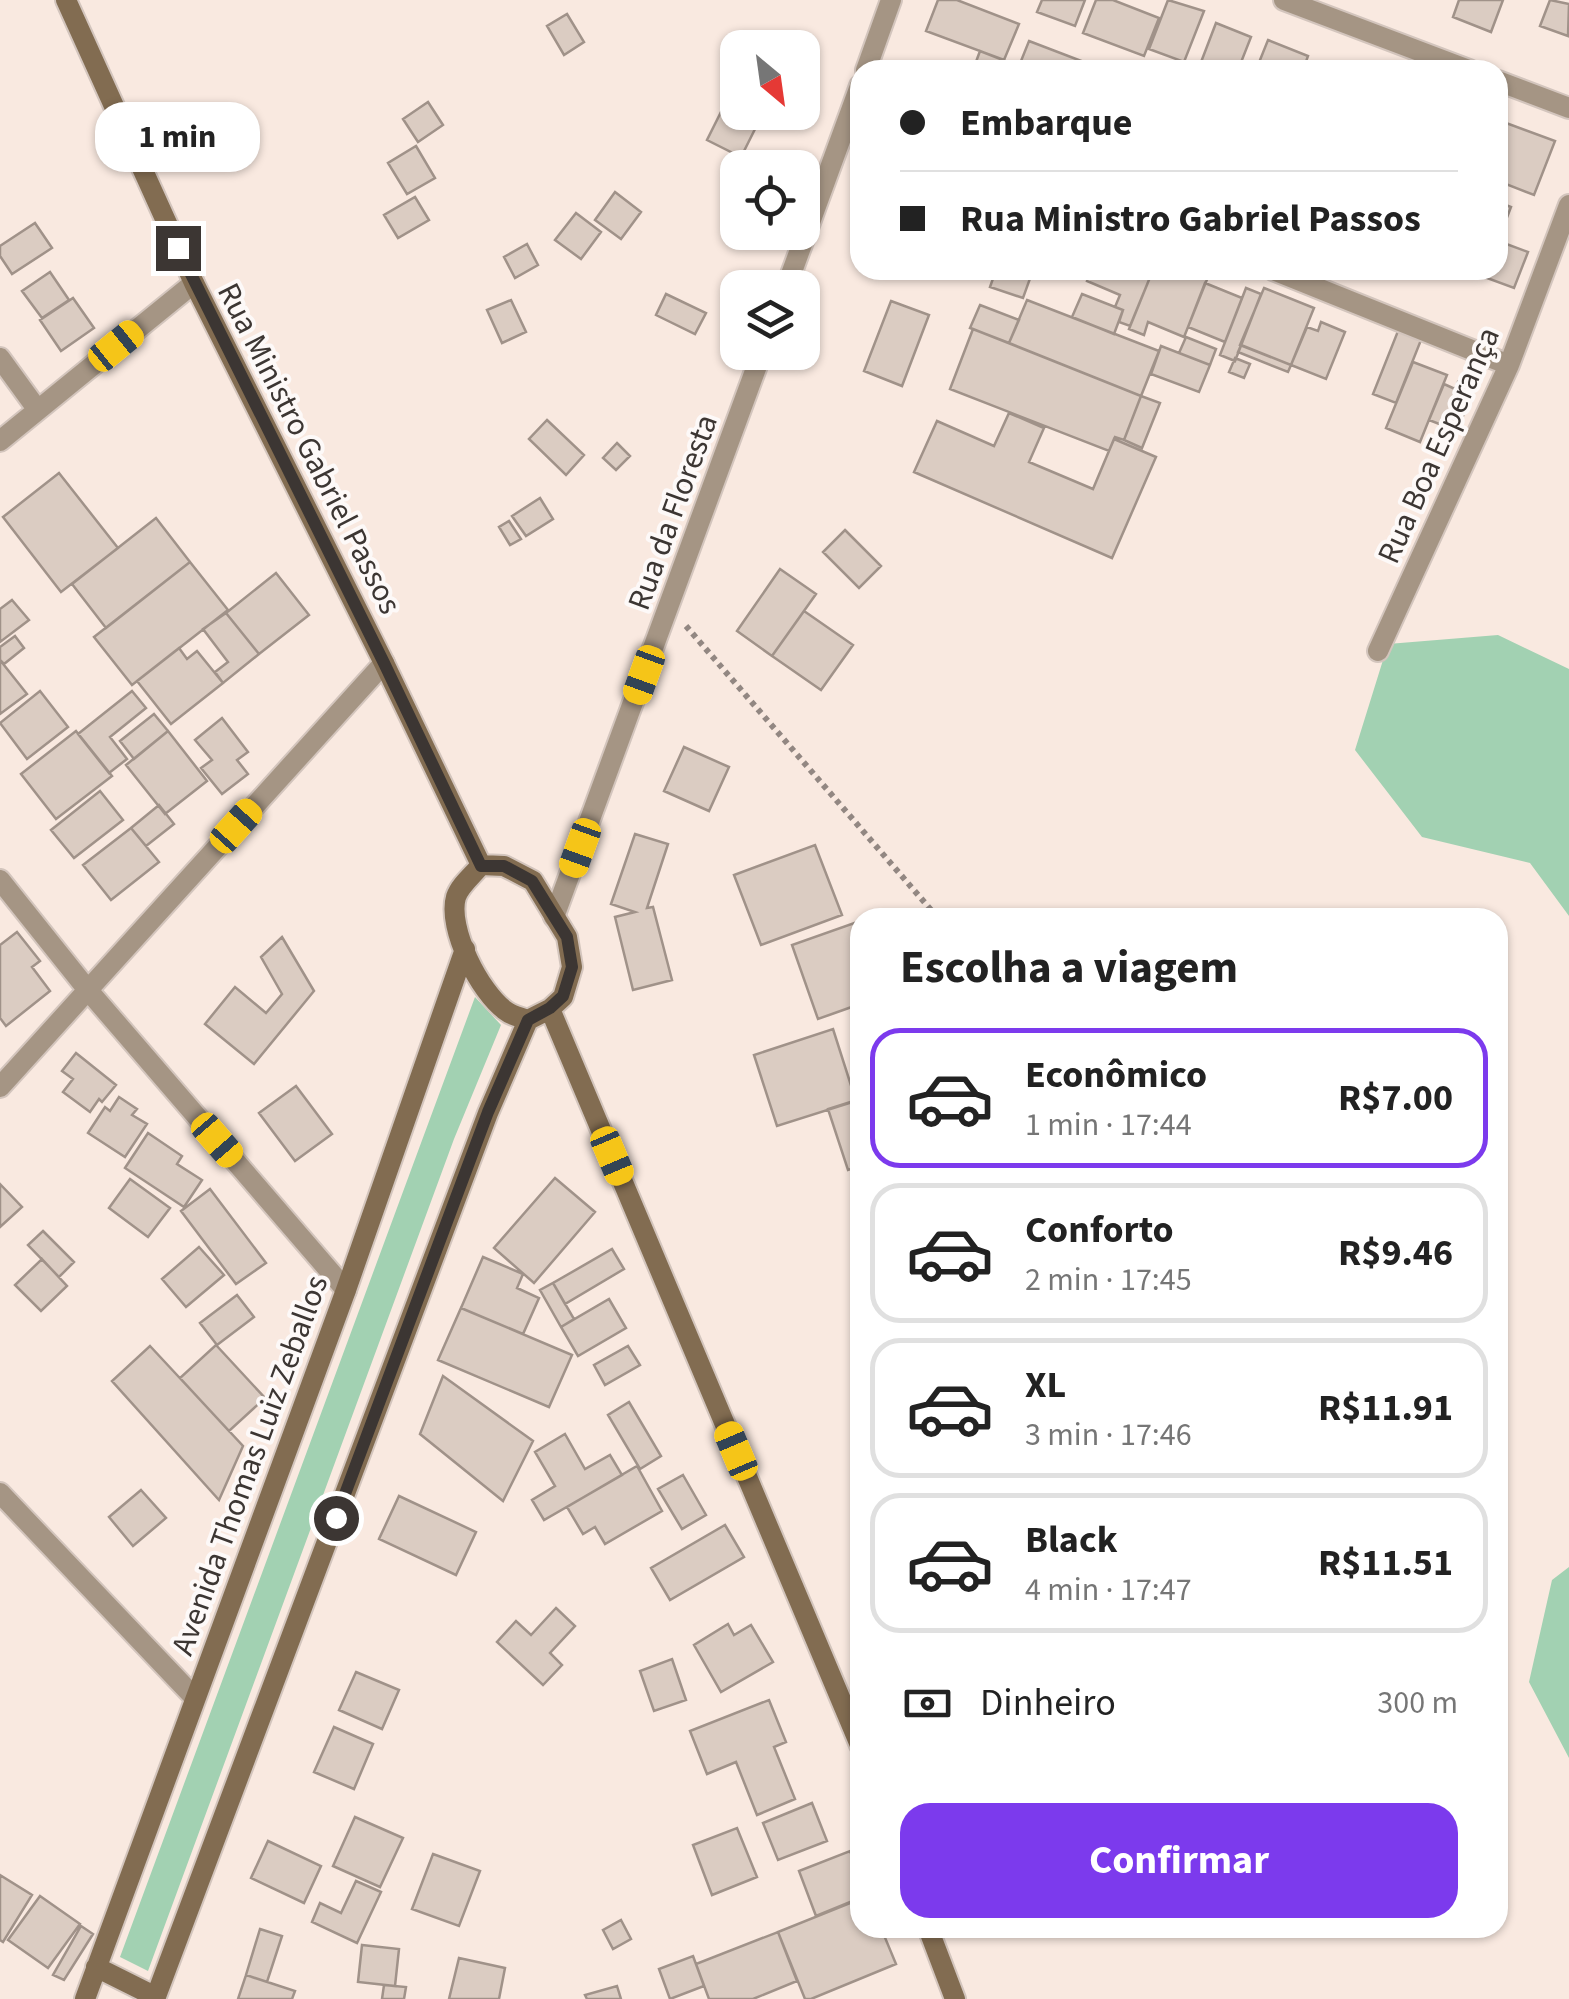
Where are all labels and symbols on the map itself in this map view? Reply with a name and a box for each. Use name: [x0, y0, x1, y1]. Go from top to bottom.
north arrow: [720, 30, 820, 130]
callout: 1 min: [96, 103, 260, 173]
route end: [156, 226, 201, 271]
street label: Rua Ministro Gabriel Passos: [206, 275, 413, 622]
car: [83, 315, 149, 377]
street label: Rua Boa Esperança: [1366, 320, 1512, 571]
street label: Rua da Floresta: [616, 408, 730, 617]
car: [620, 642, 668, 708]
car: [205, 794, 267, 858]
car: [556, 815, 604, 881]
car: [186, 1108, 248, 1172]
car: [586, 1123, 638, 1189]
street label: Avenida Thomas Luiz Zeballos: [160, 1269, 340, 1662]
car: [710, 1418, 762, 1484]
route start: [314, 1496, 359, 1541]

